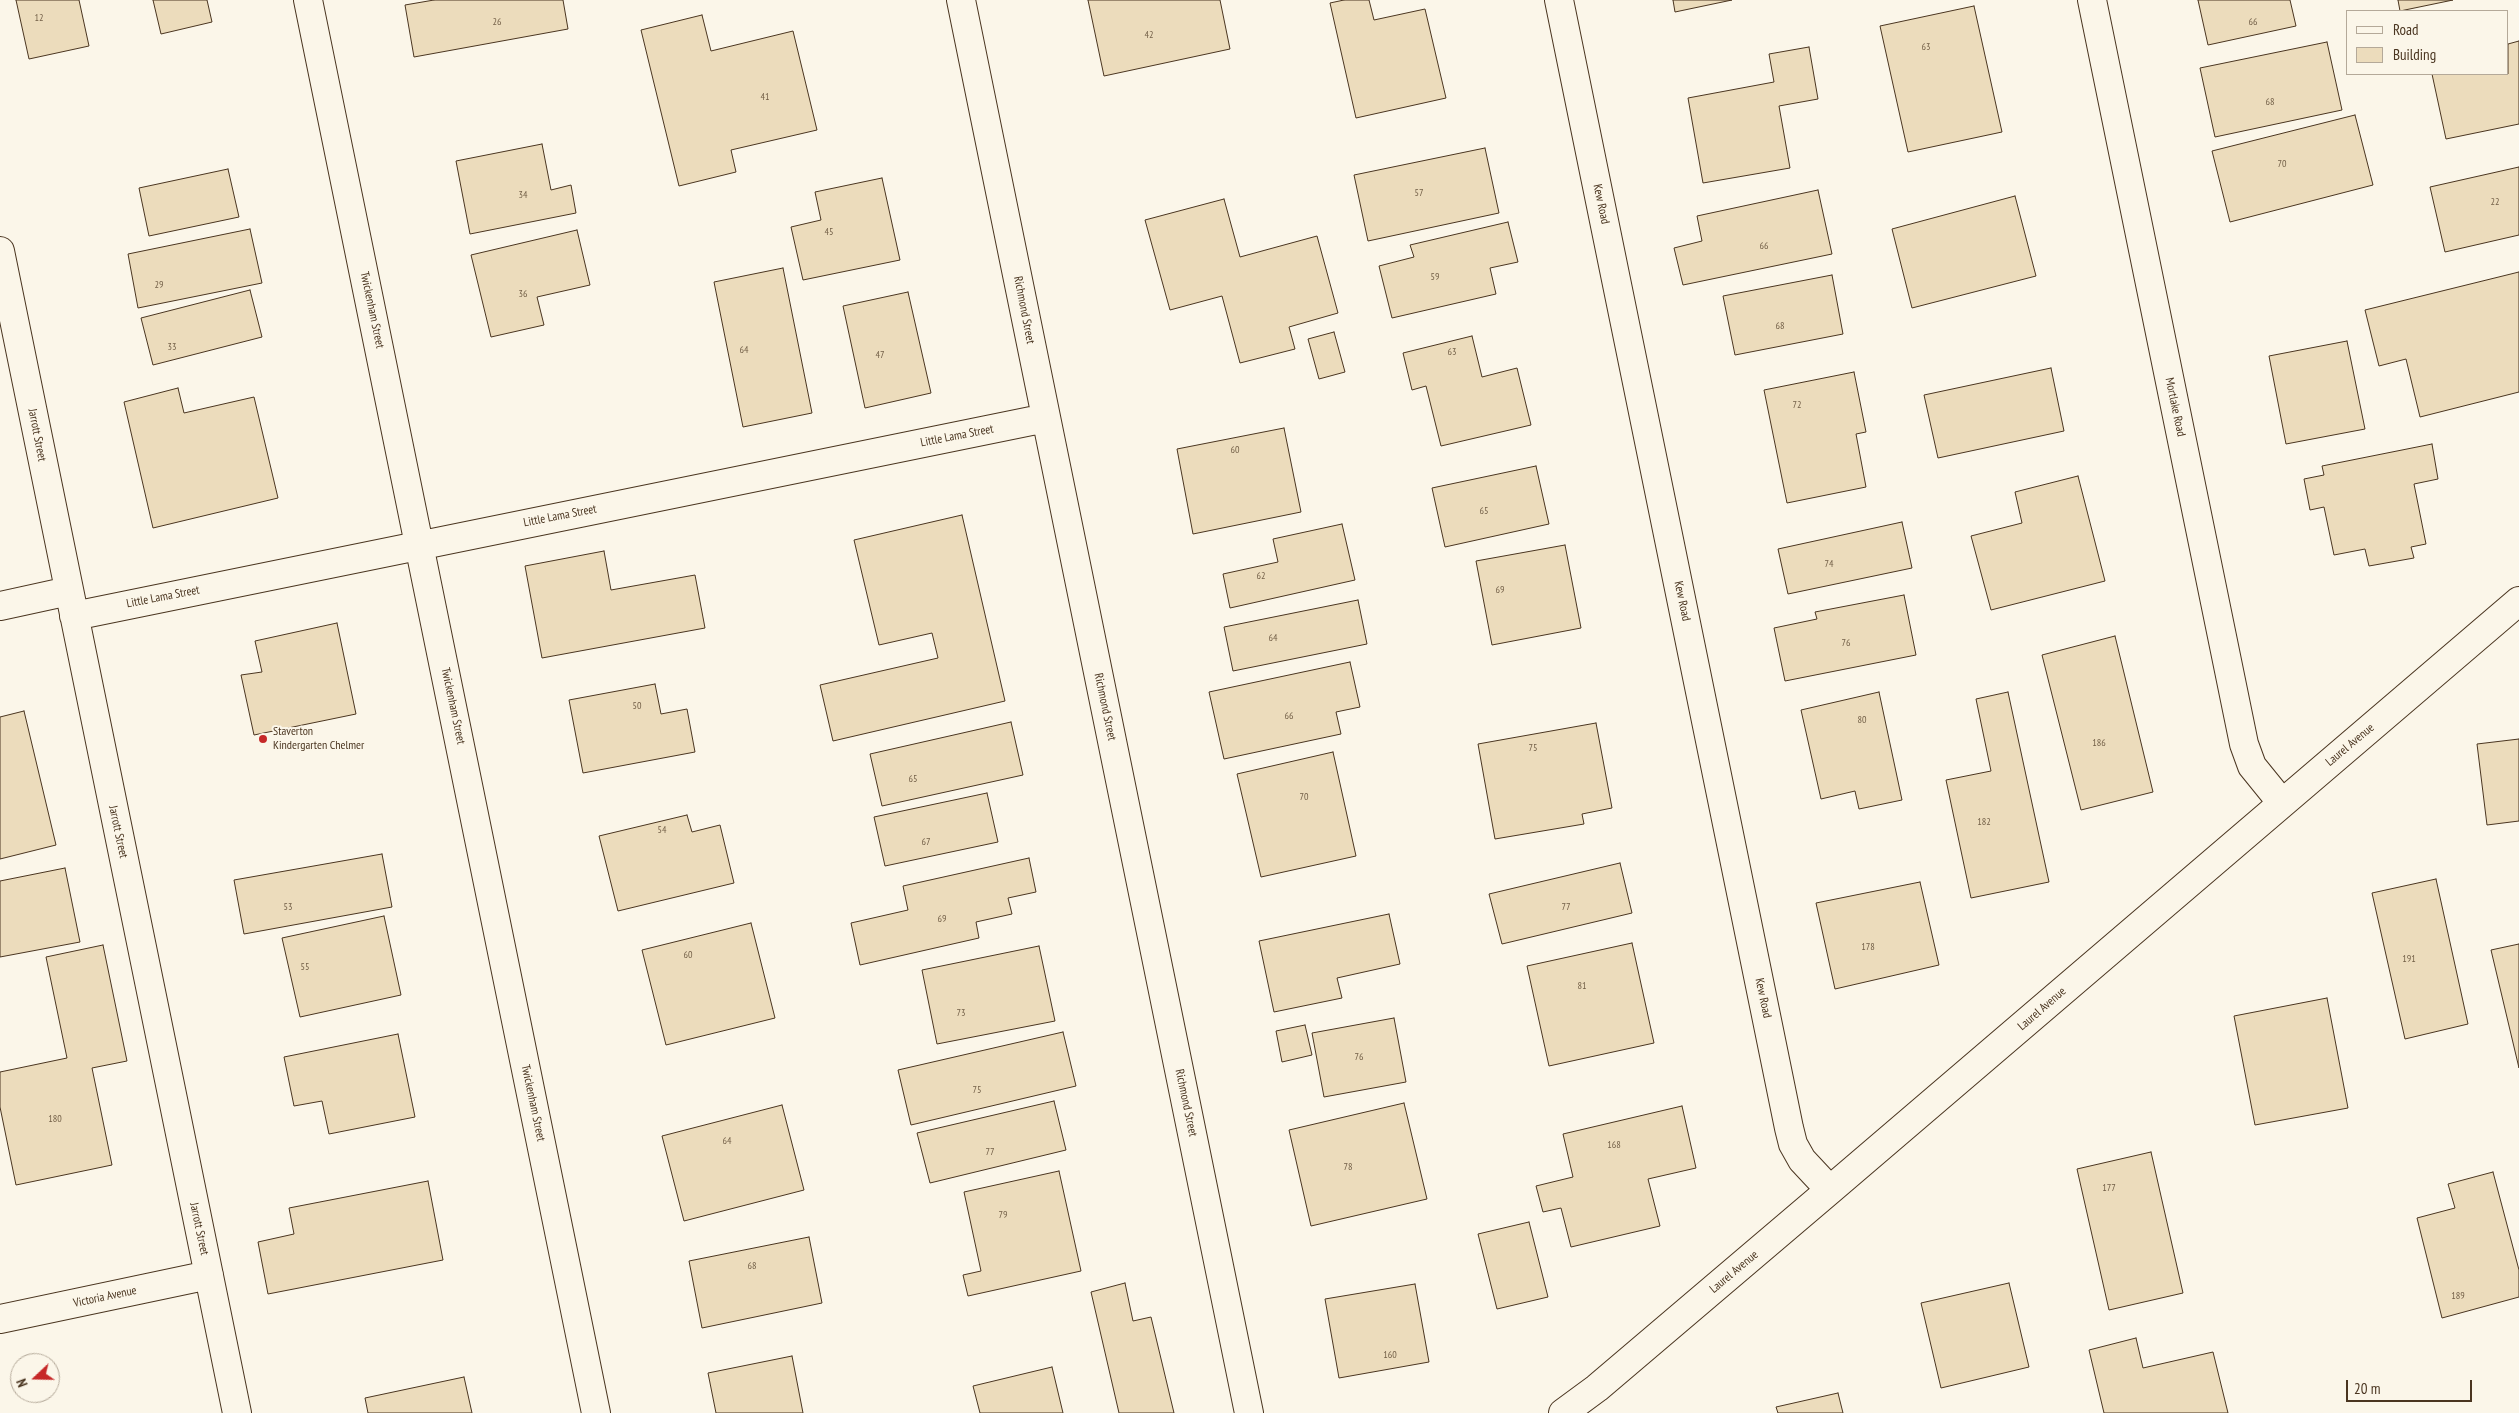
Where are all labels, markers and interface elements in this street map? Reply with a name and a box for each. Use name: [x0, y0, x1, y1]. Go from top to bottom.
legend: [2346, 10, 2509, 75]
house number: 12: [35, 12, 43, 24]
house number: 26: [493, 16, 501, 28]
house number: 66: [2249, 16, 2257, 28]
text: Road: [2393, 20, 2419, 39]
house number: 42: [1145, 29, 1153, 41]
house number: 63: [1922, 41, 1930, 53]
text: Building: [2393, 45, 2436, 64]
house number: 41: [761, 91, 769, 103]
house number: 68: [2266, 96, 2274, 108]
house number: 70: [2278, 158, 2286, 170]
street label: Kew Road: [1590, 183, 1612, 225]
house number: 57: [1415, 187, 1423, 199]
house number: 34: [519, 189, 527, 201]
house number: 22: [2491, 196, 2499, 208]
house number: 45: [825, 226, 833, 238]
house number: 66: [1760, 240, 1768, 252]
street label: Twickenham Street: [357, 270, 387, 350]
house number: 59: [1431, 271, 1439, 283]
street label: Richmond Street: [1010, 275, 1038, 345]
house number: 29: [155, 279, 163, 291]
house number: 36: [519, 288, 527, 300]
house number: 68: [1776, 320, 1784, 332]
house number: 33: [168, 341, 176, 353]
house number: 64: [740, 344, 748, 356]
house number: 63: [1448, 346, 1456, 358]
house number: 47: [876, 349, 884, 361]
street label: Mortlake Road: [2162, 376, 2188, 438]
house number: 72: [1793, 399, 1801, 411]
street label: Jarrott Street: [25, 407, 49, 463]
street label: Little Lama Street: [919, 422, 995, 450]
house number: 60: [1231, 444, 1239, 456]
street label: Little Lama Street: [522, 502, 598, 530]
house number: 65: [1480, 505, 1488, 517]
house number: 74: [1825, 558, 1833, 570]
house number: 62: [1257, 570, 1265, 582]
street label: Kew Road: [1671, 580, 1693, 622]
street label: Little Lama Street: [125, 583, 201, 611]
house number: 69: [1496, 584, 1504, 596]
house number: 64: [1269, 632, 1277, 644]
house number: 76: [1842, 637, 1850, 649]
street label: Twickenham Street: [438, 666, 468, 746]
street label: Richmond Street: [1091, 672, 1119, 742]
house number: 50: [633, 700, 641, 712]
house number: 66: [1285, 710, 1293, 722]
house number: 80: [1858, 714, 1866, 726]
street label: Laurel Avenue: [2323, 721, 2377, 769]
place label: Staverton Kindergarten Chelmer: [273, 725, 364, 753]
marker: Staverton Kindergarten Chelmer: [257, 733, 269, 745]
house number: 186: [2092, 737, 2106, 749]
house number: 75: [1529, 742, 1537, 754]
house number: 65: [909, 773, 917, 785]
house number: 70: [1300, 791, 1308, 803]
street label: Jarrott Street: [105, 804, 131, 860]
house number: 182: [1977, 816, 1991, 828]
house number: 54: [658, 824, 666, 836]
house number: 67: [922, 836, 930, 848]
house number: 53: [284, 901, 292, 913]
house number: 77: [1562, 901, 1570, 913]
house number: 69: [938, 913, 946, 925]
house number: 178: [1861, 941, 1875, 953]
house number: 60: [684, 949, 692, 961]
house number: 191: [2402, 953, 2416, 965]
house number: 55: [301, 961, 309, 973]
street label: Kew Road: [1752, 977, 1774, 1019]
house number: 81: [1578, 980, 1586, 992]
street label: Laurel Avenue: [2015, 984, 2069, 1034]
house number: 73: [957, 1007, 965, 1019]
house number: 76: [1355, 1051, 1363, 1063]
street label: Twickenham Street: [518, 1063, 548, 1143]
street label: Richmond Street: [1172, 1068, 1200, 1138]
house number: 75: [973, 1084, 981, 1096]
house number: 180: [48, 1113, 62, 1125]
house number: 64: [723, 1135, 731, 1147]
house number: 168: [1607, 1139, 1621, 1151]
house number: 77: [986, 1146, 994, 1158]
house number: 78: [1344, 1161, 1352, 1173]
house number: 177: [2102, 1182, 2116, 1194]
street label: Jarrott Street: [186, 1201, 212, 1257]
house number: 79: [999, 1209, 1007, 1221]
street label: Laurel Avenue: [1707, 1248, 1761, 1296]
house number: 68: [748, 1260, 756, 1272]
street label: Victoria Avenue: [72, 1283, 138, 1311]
house number: 189: [2451, 1290, 2465, 1302]
house number: 160: [1383, 1349, 1397, 1361]
north arrow: [10, 1353, 60, 1403]
scale bar: [2349, 1370, 2475, 1402]
text: N: [12, 1376, 32, 1390]
text: 20 m: [2354, 1379, 2380, 1398]

